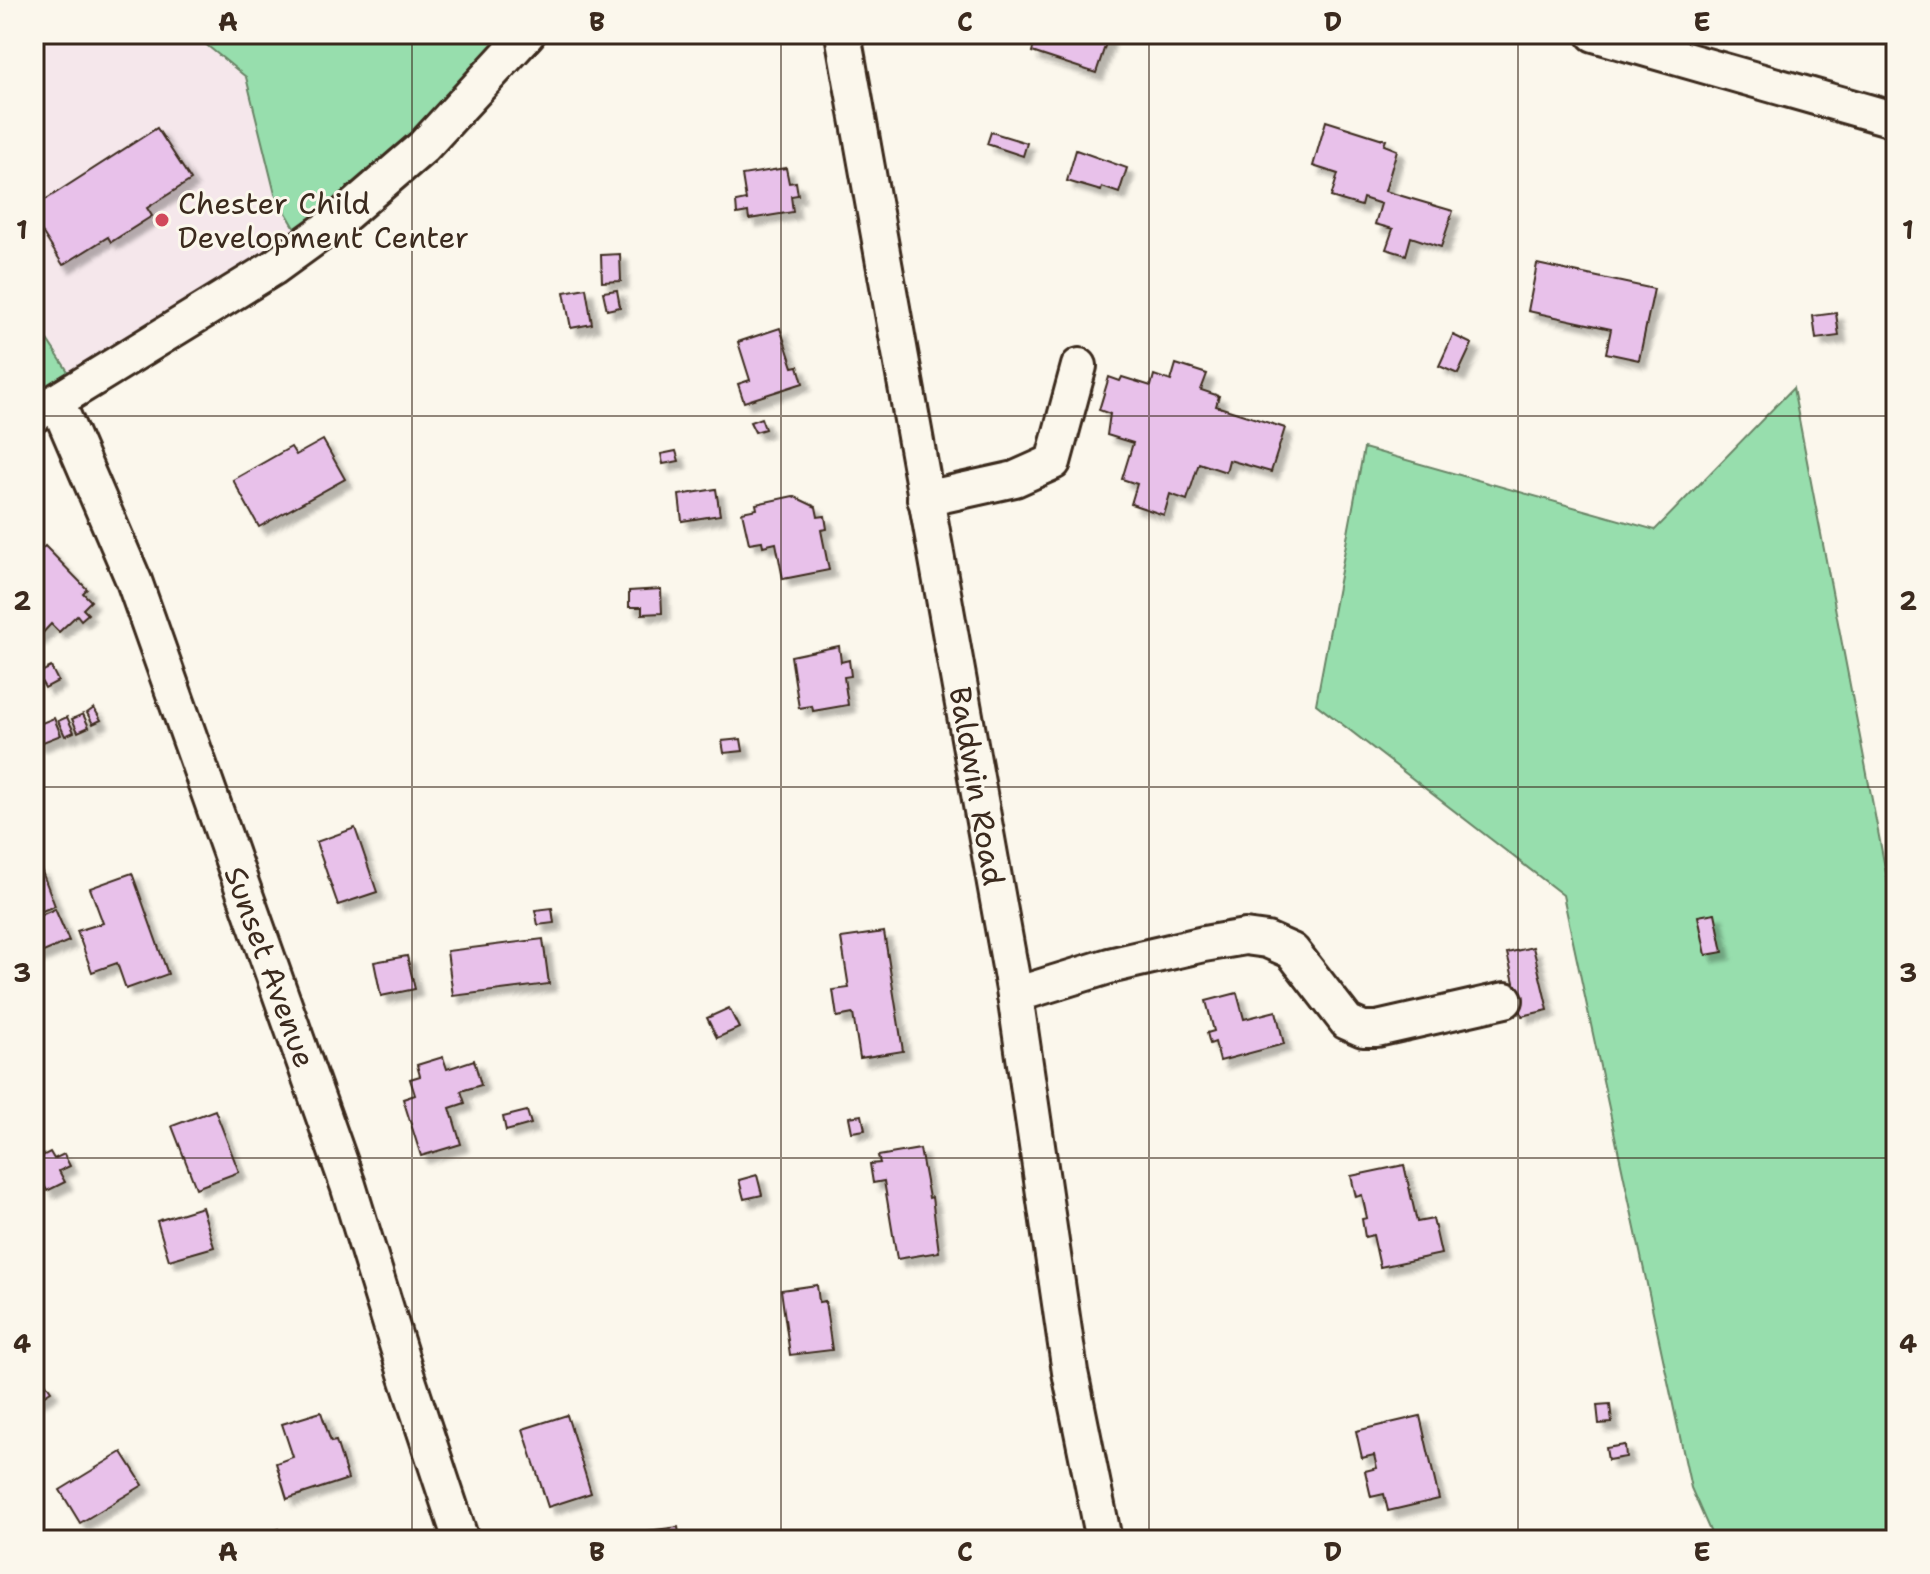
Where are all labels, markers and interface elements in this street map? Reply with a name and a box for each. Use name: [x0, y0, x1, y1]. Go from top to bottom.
text: A: [218, 4, 238, 39]
text: B: [589, 4, 605, 39]
text: C: [957, 4, 973, 39]
text: D: [1324, 4, 1342, 39]
text: E: [1693, 4, 1711, 39]
place label: Chester Child Development Center: [178, 183, 469, 258]
marker: Chester Child Development Center: [153, 211, 171, 229]
text: 1: [16, 212, 28, 247]
text: 1: [1902, 212, 1914, 247]
text: 2: [13, 583, 31, 618]
text: 2: [1899, 583, 1917, 618]
street label: Baldwin Road: [939, 683, 1015, 889]
street label: Sunset Avenue: [215, 861, 325, 1073]
text: 3: [13, 955, 31, 990]
text: 3: [1899, 955, 1917, 990]
text: 4: [13, 1326, 31, 1361]
text: 4: [1899, 1326, 1917, 1361]
text: A: [218, 1534, 238, 1569]
text: B: [589, 1534, 605, 1569]
text: C: [957, 1534, 973, 1569]
text: D: [1324, 1534, 1342, 1569]
text: E: [1693, 1534, 1711, 1569]

